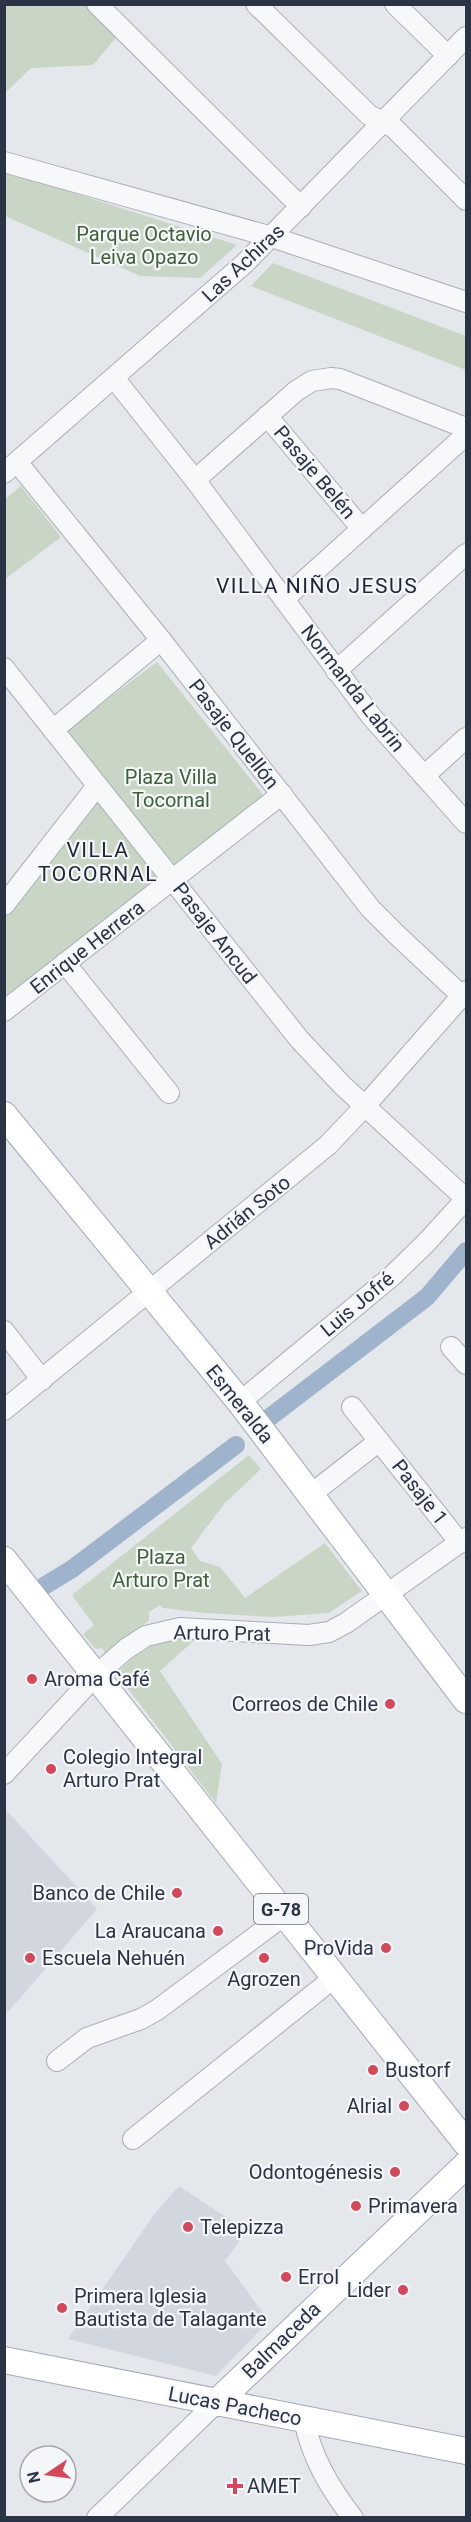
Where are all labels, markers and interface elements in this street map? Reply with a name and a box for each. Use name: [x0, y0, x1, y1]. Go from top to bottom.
street label: Las Achiras: [197, 219, 289, 307]
park label: Parque Octavio Leiva Opazo: [76, 222, 212, 269]
street label: Pasaje Belén: [269, 420, 361, 524]
district label: VILLA NIÑO JESUS: [216, 574, 418, 598]
street label: Normanda Labrin: [296, 620, 410, 756]
street label: Pasaje Quellón: [184, 674, 284, 794]
park label: Plaza Villa Tocornal: [125, 765, 217, 812]
district label: VILLA TOCORNAL: [38, 838, 158, 886]
street label: Pasaje Ancud: [168, 878, 262, 988]
street label: Enrique Herrera: [25, 895, 149, 999]
street label: Adrián Soto: [199, 1170, 295, 1254]
street label: Luis Jofré: [316, 1266, 398, 1342]
street label: Esmeralda: [201, 1360, 279, 1448]
street label: Pasaje 1: [387, 1455, 453, 1529]
park label: Plaza Arturo Prat: [112, 1545, 210, 1592]
street label: Arturo Prat: [173, 1620, 271, 1646]
place label: Aroma Café: [44, 1667, 150, 1691]
marker: Aroma Café: [25, 1672, 39, 1686]
place label: Correos de Chile: [232, 1692, 378, 1716]
marker: Correos de Chile: [383, 1697, 397, 1711]
place label: Colegio Integral Arturo Prat: [63, 1745, 202, 1792]
marker: Colegio Integral Arturo Prat: [44, 1762, 58, 1776]
place label: Banco de Chile: [33, 1881, 165, 1905]
marker: Banco de Chile: [170, 1886, 184, 1900]
road number: G-78: [254, 1894, 308, 1924]
place label: La Araucana: [95, 1919, 206, 1943]
marker: La Araucana: [211, 1924, 225, 1938]
place label: ProVida: [304, 1936, 374, 1960]
marker: ProVida: [379, 1941, 393, 1955]
place label: Escuela Nehuén: [42, 1946, 185, 1970]
marker: Escuela Nehuén: [23, 1951, 37, 1965]
marker: Agrozen: [257, 1951, 271, 1965]
place label: Agrozen: [227, 1967, 301, 1991]
place label: Bustorf: [385, 2058, 450, 2082]
marker: Bustorf: [366, 2063, 380, 2077]
place label: Alrial: [347, 2094, 392, 2118]
marker: Alrial: [397, 2099, 411, 2113]
place label: Odontogénesis: [249, 2160, 383, 2184]
marker: Odontogénesis: [388, 2165, 402, 2179]
place label: Primavera: [368, 2194, 458, 2218]
marker: Primavera: [349, 2199, 363, 2213]
place label: Telepizza: [200, 2215, 284, 2239]
marker: Telepizza: [181, 2220, 195, 2234]
place label: Errol: [298, 2265, 339, 2289]
marker: Errol: [279, 2270, 293, 2284]
place label: Lider: [347, 2278, 391, 2302]
marker: Lider: [396, 2283, 410, 2297]
place label: Primera Iglesia Bautista de Talagante: [74, 2284, 267, 2331]
street label: Balmaceda: [237, 2297, 325, 2383]
marker: Primera Iglesia Bautista de Talagante: [55, 2301, 69, 2315]
street label: Lucas Pacheco: [166, 2381, 304, 2431]
north arrow: [18, 2444, 78, 2504]
text: N: [23, 2470, 44, 2485]
place label: AMET: [247, 2474, 301, 2498]
marker: AMET: [228, 2479, 242, 2493]

